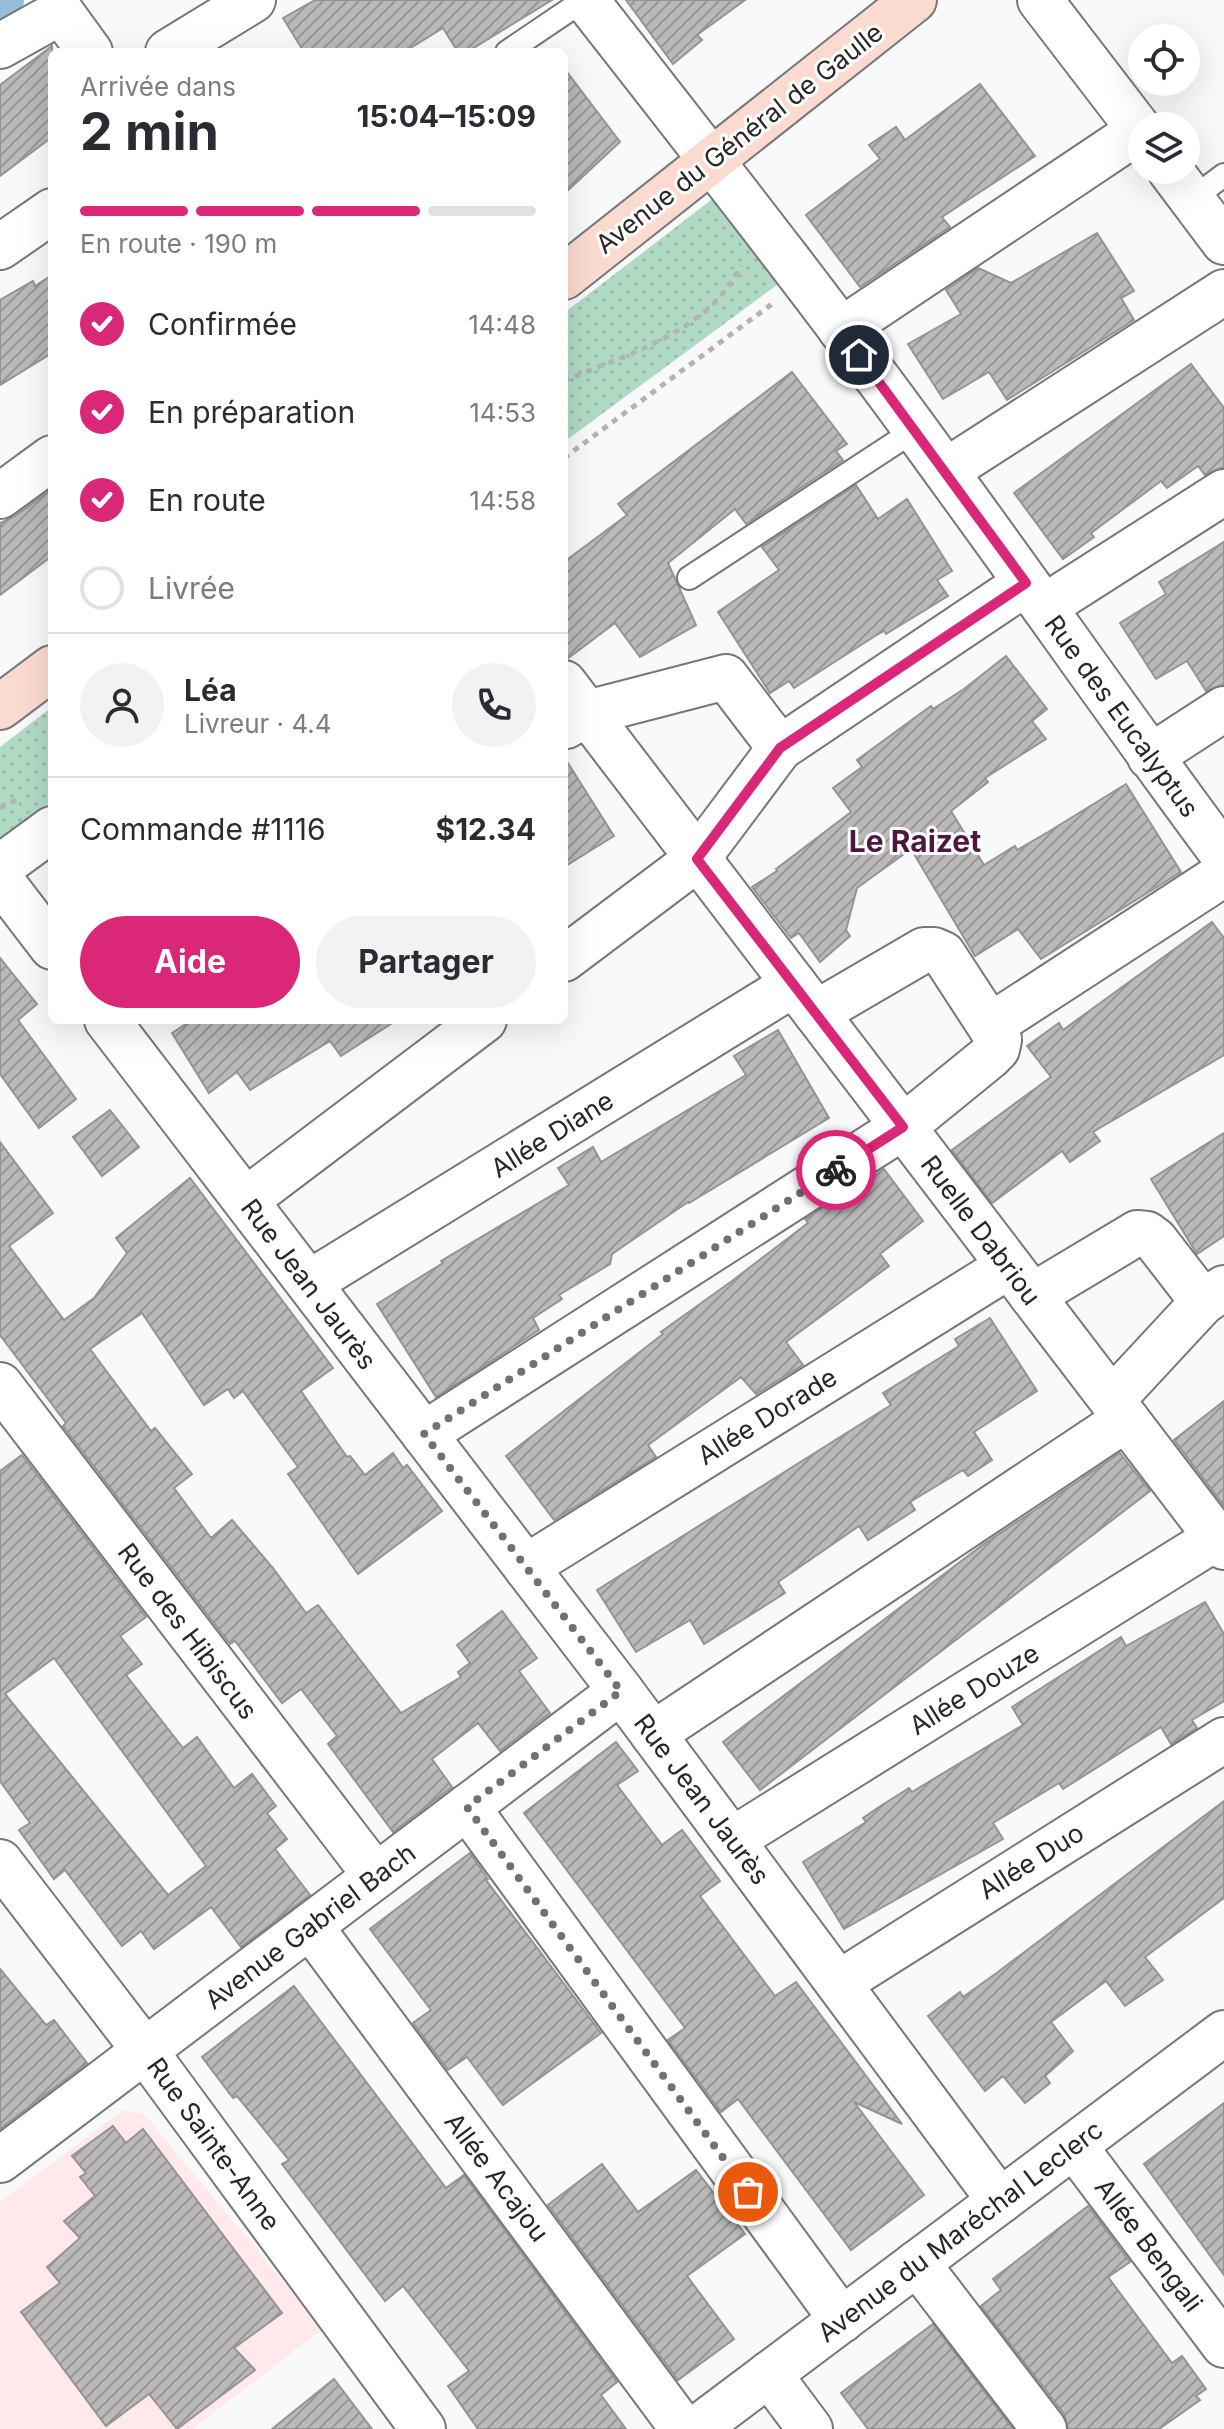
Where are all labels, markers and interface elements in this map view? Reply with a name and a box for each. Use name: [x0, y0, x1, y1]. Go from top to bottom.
street label: Avenue du Général de Gaulle: [589, 16, 889, 260]
map controls: [1128, 24, 1200, 184]
button: locate: [1128, 24, 1200, 96]
text: Arrivée dans: [80, 71, 236, 102]
text: 15:04–15:09: [357, 98, 536, 134]
text: 2 min: [80, 100, 219, 163]
button: layers: [1128, 112, 1200, 184]
text: En route · 190 m: [80, 228, 277, 259]
icon: check: [80, 302, 124, 346]
text: Confirmée: [148, 306, 297, 342]
text: 14:48: [468, 309, 536, 340]
pin: [825, 321, 893, 389]
icon: home: [837, 333, 881, 377]
icon: check: [80, 390, 124, 434]
text: En préparation: [148, 394, 355, 430]
text: 14:53: [469, 397, 536, 428]
icon: check: [80, 478, 124, 522]
text: En route: [148, 482, 266, 518]
text: 14:58: [469, 485, 536, 516]
text: Livrée: [148, 570, 235, 606]
street label: Rue des Eucalyptus: [1038, 609, 1206, 823]
button: person: [80, 663, 164, 747]
button: phone: [452, 663, 536, 747]
text: Léa: [184, 672, 237, 708]
text: Livreur · 4.4: [184, 708, 332, 739]
text: Commande #1116: [80, 811, 326, 847]
text: $12.34: [436, 811, 536, 847]
district label: Le Raizet: [849, 823, 981, 859]
button: Aide: [80, 916, 300, 1008]
button: Partager: [316, 916, 536, 1008]
street label: Allée Diane: [485, 1084, 619, 1184]
courier: [796, 1130, 876, 1210]
icon: bike: [814, 1148, 858, 1192]
street label: Ruelle Dabriou: [915, 1149, 1047, 1311]
street label: Rue Jean Jaurès: [235, 1193, 383, 1375]
street label: Allée Dorade: [692, 1361, 842, 1471]
street label: Rue des Hibiscus: [112, 1537, 264, 1725]
street label: Allée Douze: [903, 1637, 1045, 1741]
street label: Rue Jean Jaurès: [628, 1708, 776, 1890]
street label: Allée Duo: [973, 1817, 1089, 1905]
street label: Avenue Gabriel Bach: [199, 1837, 421, 2015]
street label: Rue Sainte-Anne: [141, 2052, 287, 2236]
street label: Allée Acajou: [439, 2107, 555, 2247]
street label: Avenue du Maréchal Leclerc: [811, 2114, 1109, 2348]
pin: [714, 2158, 782, 2226]
icon: bag: [726, 2170, 770, 2214]
street label: Allée Bengali: [1089, 2172, 1209, 2318]

